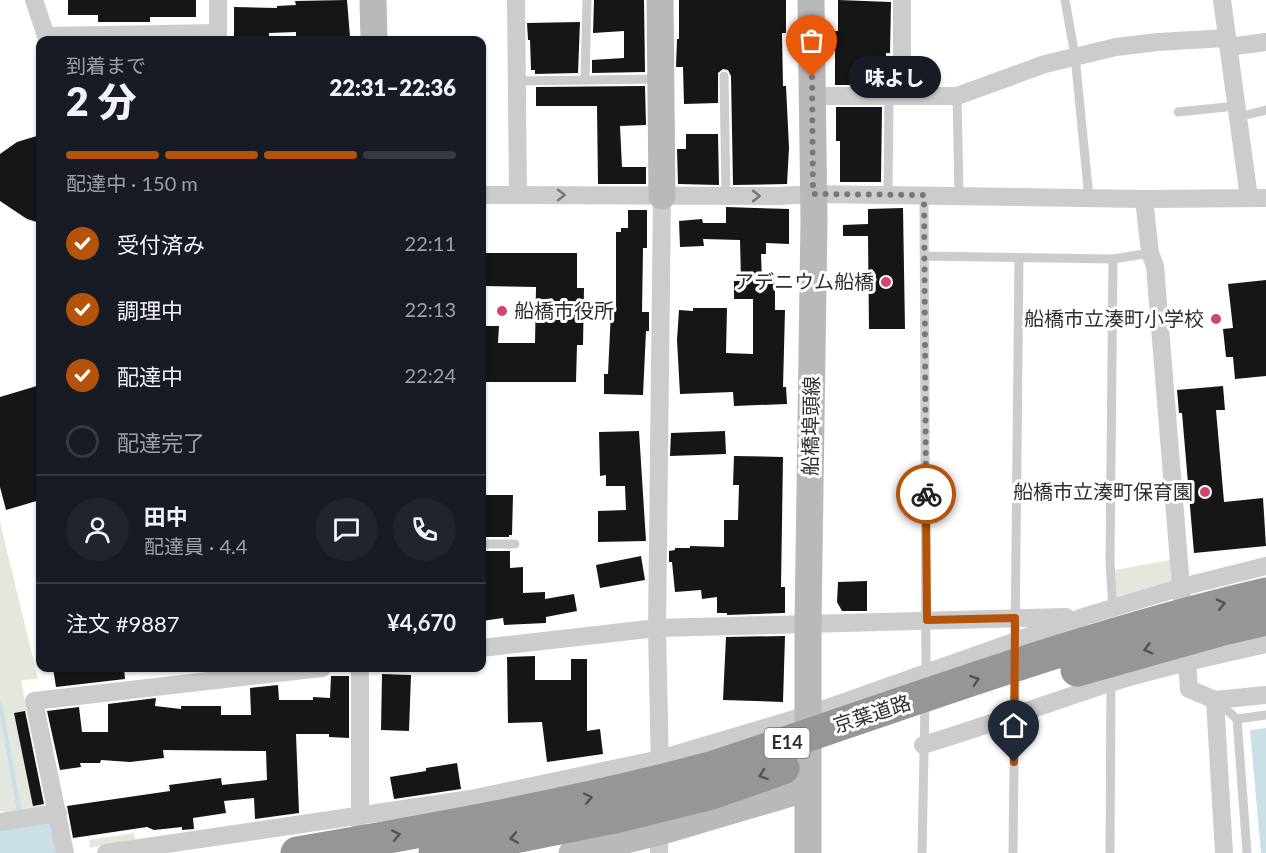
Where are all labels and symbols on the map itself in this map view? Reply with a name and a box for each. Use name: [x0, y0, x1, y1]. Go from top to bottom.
pin: [786, 15, 837, 77]
callout: 味よし: [848, 56, 941, 98]
one-way arrow: [556, 189, 565, 202]
one-way arrow: [751, 190, 760, 202]
place label: アデニウム船橋: [734, 269, 874, 293]
marker: アデニウム船橋: [879, 275, 893, 289]
place label: 船橋市役所: [514, 298, 614, 322]
marker: 船橋市役所: [495, 304, 509, 318]
place label: 船橋市立湊町小学校: [1024, 306, 1204, 330]
marker: 船橋市立湊町小学校: [1209, 312, 1223, 326]
street label: 船橋埠頭線: [797, 376, 823, 476]
courier: [896, 464, 956, 524]
place label: 船橋市立湊町保育園: [1013, 479, 1193, 503]
marker: 船橋市立湊町保育園: [1198, 485, 1212, 499]
one-way arrow: [1216, 599, 1226, 612]
one-way arrow: [1143, 641, 1153, 654]
one-way arrow: [969, 675, 980, 687]
street label: 京葉道路: [830, 689, 913, 737]
pin: [988, 700, 1039, 762]
road number: E14: [764, 728, 810, 758]
one-way arrow: [759, 767, 769, 780]
one-way arrow: [582, 792, 592, 805]
one-way arrow: [391, 829, 401, 842]
one-way arrow: [509, 832, 518, 844]

